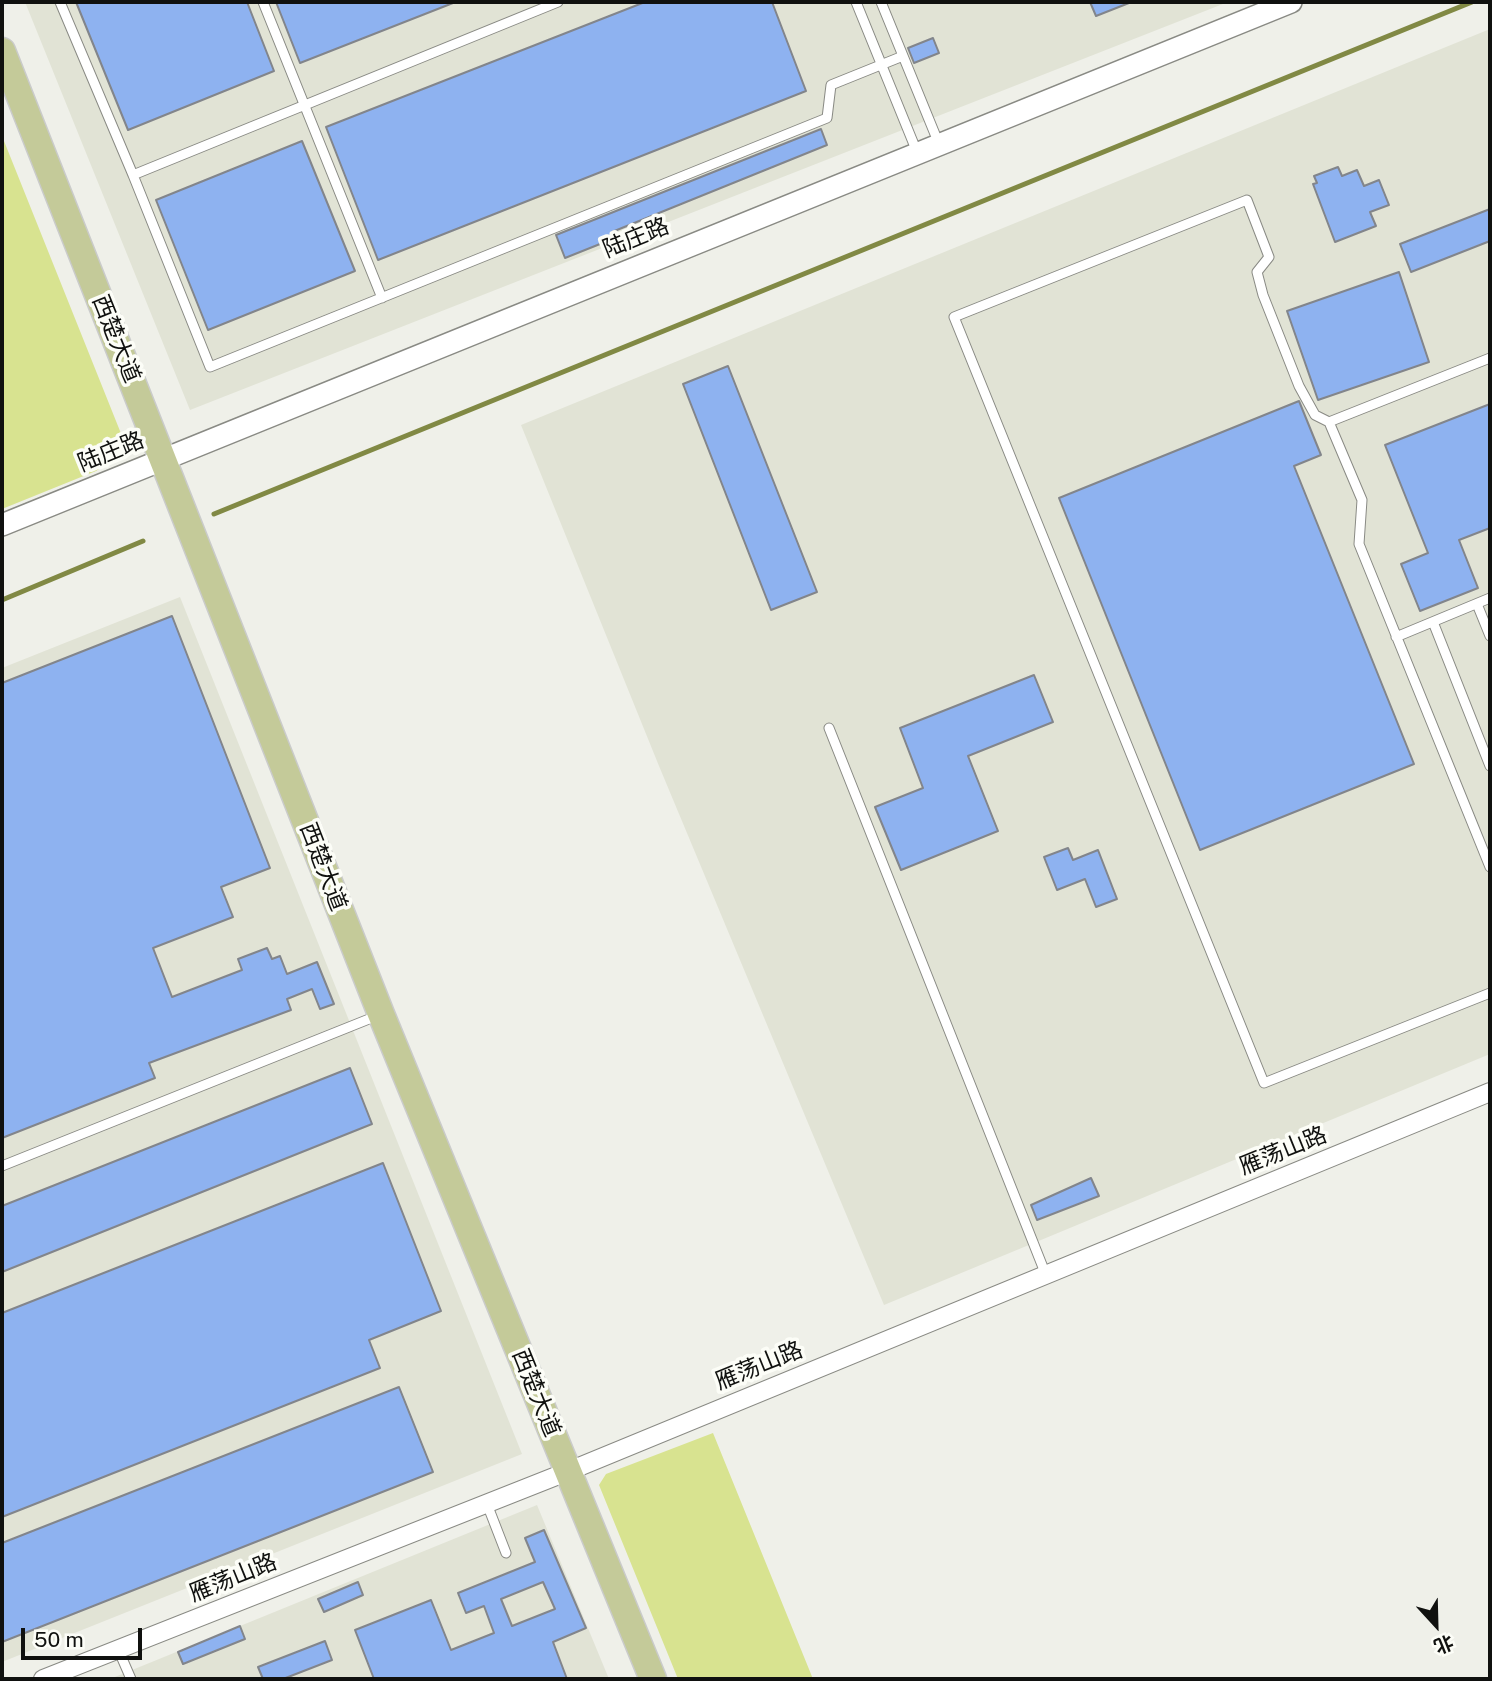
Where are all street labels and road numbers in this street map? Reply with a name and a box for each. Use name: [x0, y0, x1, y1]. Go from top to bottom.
street label: 陆庄路: [599, 212, 673, 264]
street label: 西楚大道: [86, 291, 146, 387]
street label: 陆庄路: [74, 426, 148, 478]
street label: 西楚大道: [294, 819, 352, 915]
street label: 雁荡山路: [1235, 1121, 1331, 1181]
street label: 雁荡山路: [711, 1336, 807, 1396]
street label: 西楚大道: [506, 1345, 566, 1441]
street label: 雁荡山路: [185, 1548, 281, 1608]

